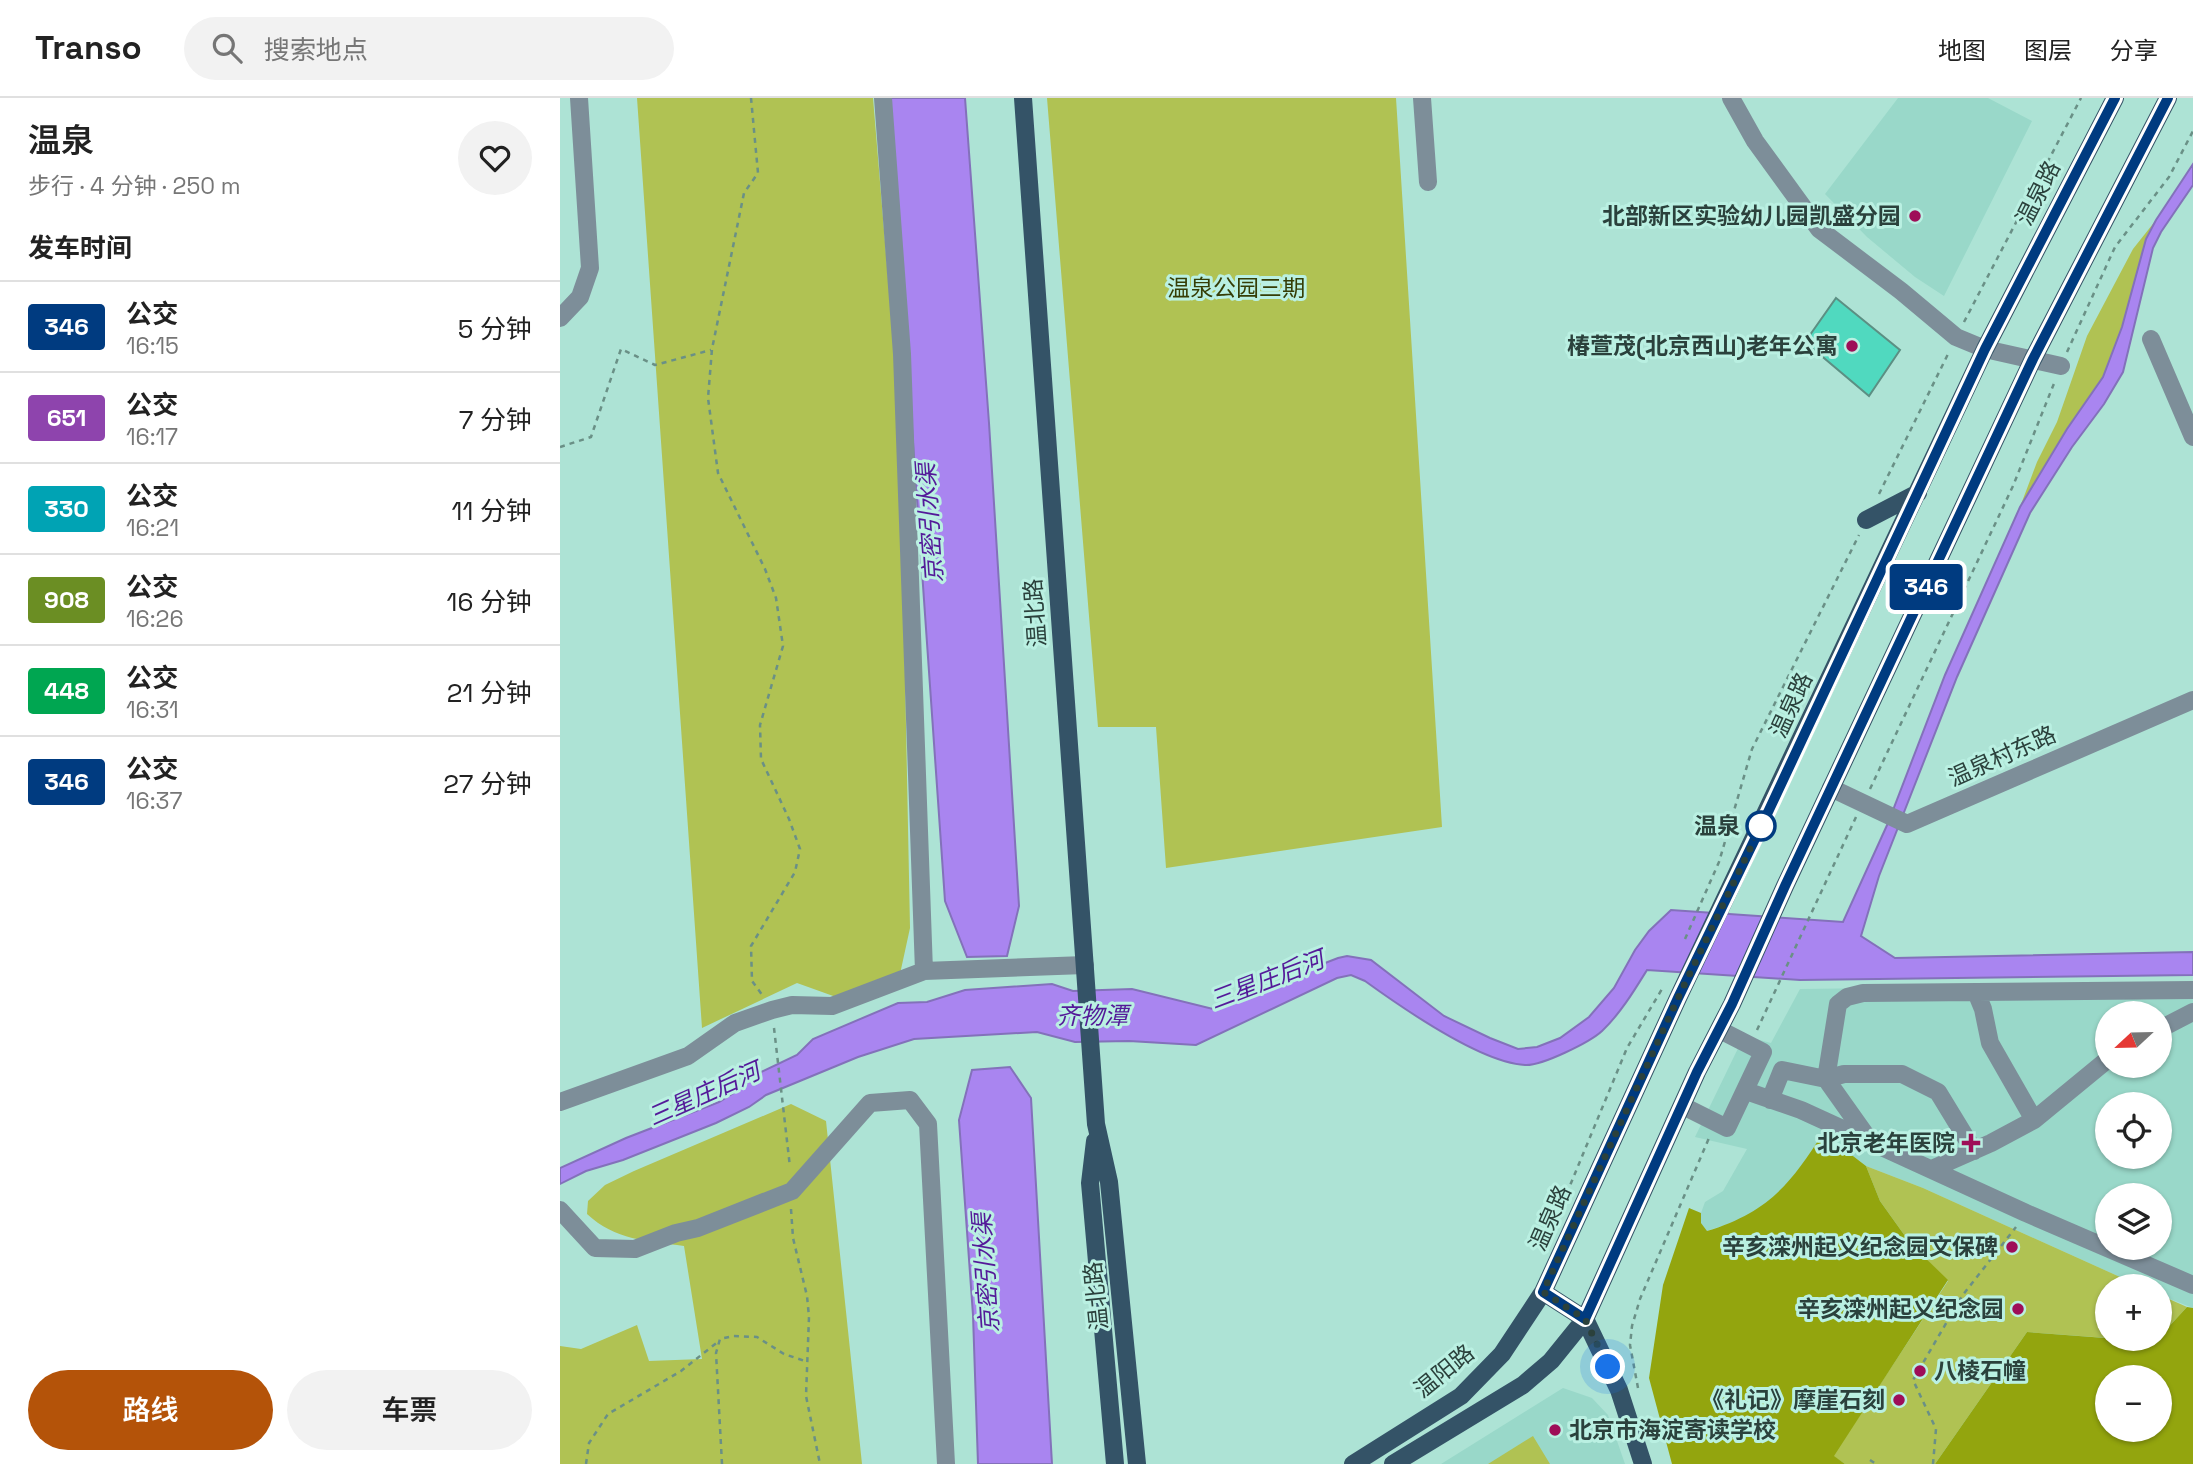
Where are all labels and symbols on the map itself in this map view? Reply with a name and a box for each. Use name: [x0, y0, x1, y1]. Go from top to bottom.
street label: 温泉路: [2009, 155, 2067, 231]
place label: 北部新区实验幼儿园凯盛分园: [1602, 201, 1901, 231]
marker: 北部新区实验幼儿园凯盛分园: [1907, 208, 1923, 224]
park label: 温泉公园三期: [1167, 273, 1305, 303]
place label: 椿萱茂(北京西山)老年公寓: [1567, 331, 1838, 361]
marker: 椿萱茂(北京西山)老年公寓: [1844, 338, 1860, 354]
water label: 京密引水渠: [910, 459, 949, 584]
line badge: 346: [1886, 564, 1966, 610]
street label: 温北路: [1018, 578, 1052, 648]
street label: 温泉路: [1763, 667, 1819, 743]
street label: 温泉村东路: [1943, 719, 2061, 793]
place label: 温泉: [1694, 811, 1740, 841]
marker: 温泉: [1746, 811, 1776, 841]
water label: 三星庄后河: [1205, 942, 1332, 1016]
water label: 齐物潭: [1056, 1000, 1132, 1031]
north arrow: [2095, 1001, 2172, 1078]
water label: 三星庄后河: [643, 1053, 769, 1132]
place label: 北京老年医院: [1817, 1128, 1955, 1158]
marker: 北京老年医院: [1961, 1133, 1981, 1153]
street label: 温泉路: [1522, 1180, 1578, 1256]
water label: 京密引水渠: [966, 1209, 1005, 1334]
place label: 辛亥滦州起义纪念园文保碑: [1722, 1232, 1998, 1262]
marker: 辛亥滦州起义纪念园文保碑: [2004, 1239, 2020, 1255]
street label: 温北路: [1077, 1260, 1115, 1332]
place label: 辛亥滦州起义纪念园: [1797, 1294, 2004, 1324]
marker: 辛亥滦州起义纪念园: [2010, 1301, 2026, 1317]
street label: 温阳路: [1408, 1338, 1480, 1404]
your location: [1590, 1349, 1625, 1384]
place label: 八棱石幢: [1934, 1356, 2026, 1386]
marker: 八棱石幢: [1912, 1363, 1928, 1379]
place label: 《礼记》摩崖石刻: [1701, 1385, 1885, 1415]
marker: 《礼记》摩崖石刻: [1891, 1392, 1907, 1408]
place label: 北京市海淀寄读学校: [1569, 1415, 1776, 1445]
marker: 北京市海淀寄读学校: [1547, 1422, 1563, 1438]

